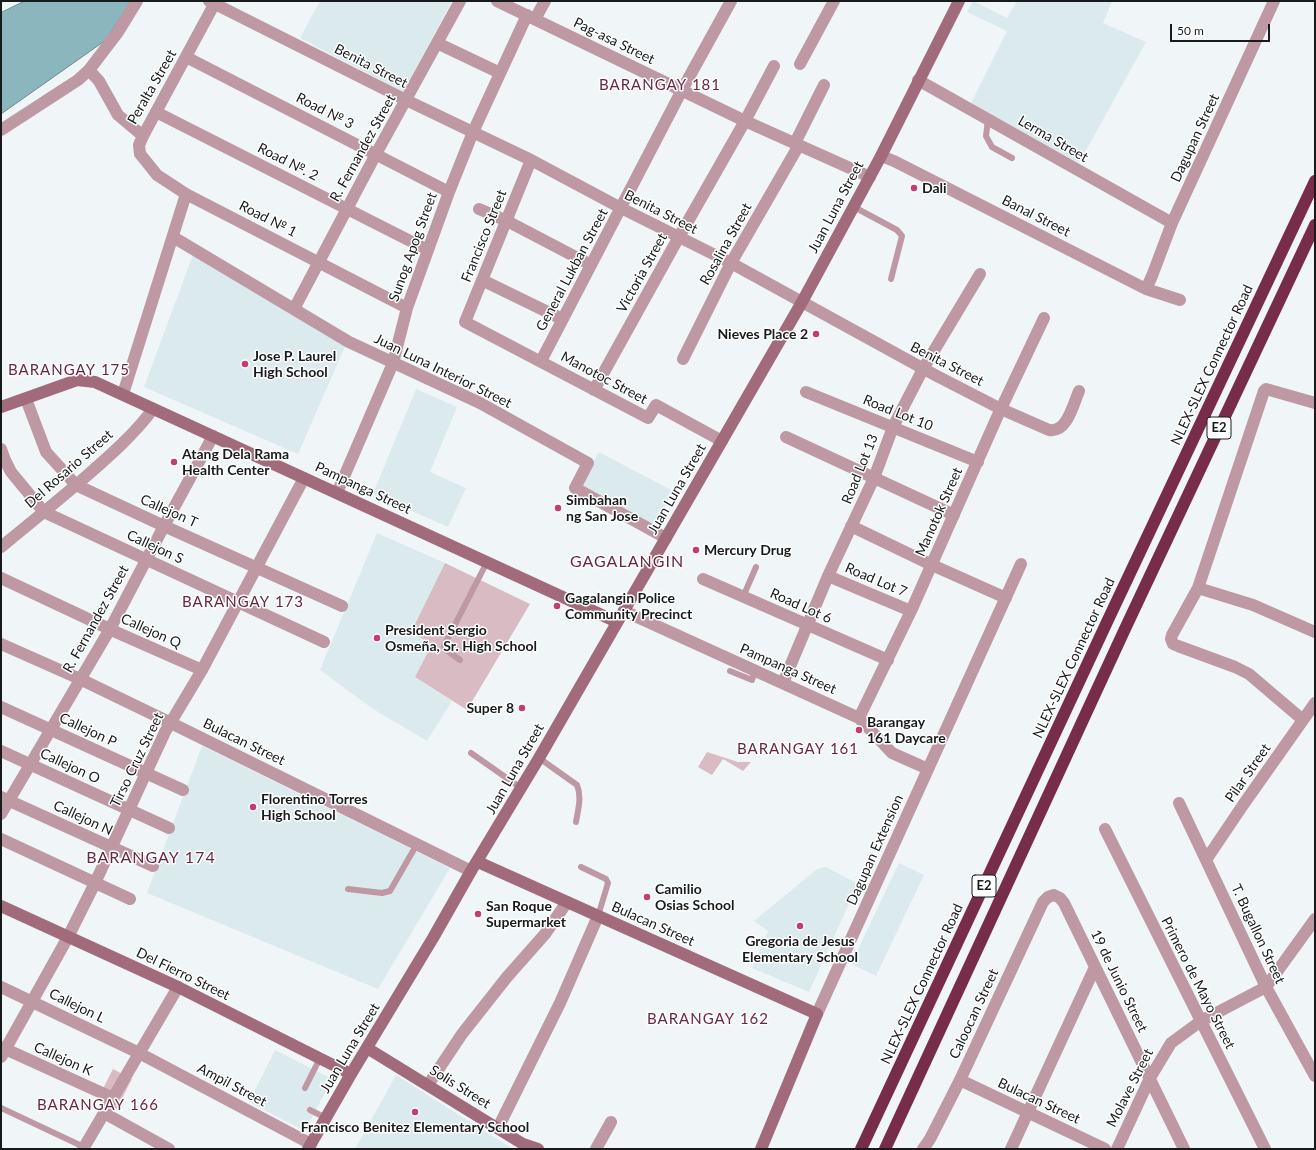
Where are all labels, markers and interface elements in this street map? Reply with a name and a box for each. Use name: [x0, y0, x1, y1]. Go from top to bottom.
street label: Pag-asa Street: [571, 14, 657, 68]
scale bar: [1172, 16, 1272, 42]
text: 50 m: [1177, 23, 1204, 38]
street label: Benita Street: [332, 40, 410, 92]
street label: Peralta Street: [124, 47, 180, 127]
district label: BARANGAY 181: [599, 76, 721, 94]
street label: Road № 3: [293, 89, 357, 133]
street label: R. Fernandez Street: [327, 91, 399, 205]
street label: Dagupan Street: [1167, 91, 1223, 185]
street label: Lerma Street: [1015, 112, 1091, 166]
street label: Road №. 2: [255, 140, 321, 184]
street label: Juan Luna Street: [805, 158, 867, 256]
place label: Dali: [922, 180, 947, 196]
marker: Dali: [909, 183, 919, 193]
street label: Benita Street: [622, 186, 700, 238]
street label: Francisco Street: [458, 187, 510, 285]
street label: Sunog Apog Street: [385, 190, 441, 304]
street label: Banal Street: [999, 192, 1073, 240]
street label: Road № 1: [236, 197, 300, 241]
street label: Rosalina Street: [697, 200, 755, 288]
street label: General Lukban Street: [533, 206, 611, 334]
street label: Victoria Street: [613, 230, 671, 316]
street label: NLEX-SLEX Connector Road: [1167, 282, 1257, 448]
place label: Nieves Place 2: [717, 326, 808, 342]
marker: Nieves Place 2: [811, 329, 821, 339]
street label: Juan Luna Interior Street: [372, 330, 514, 412]
street label: Benita Street: [908, 338, 986, 390]
place label: Jose P. Laurel High School: [253, 348, 336, 380]
street label: Manotoc Street: [558, 348, 650, 408]
marker: Jose P. Laurel High School: [240, 359, 250, 369]
district label: BARANGAY 175: [8, 361, 130, 379]
street label: Road Lot 10: [861, 391, 935, 435]
road number: E2: [1207, 417, 1231, 439]
street label: Del Rosario Street: [22, 426, 116, 512]
street label: Road Lot 13: [838, 432, 882, 506]
street label: Juan Luna Street: [644, 441, 710, 537]
place label: Atang Dela Rama Health Center: [182, 446, 289, 478]
marker: Atang Dela Rama Health Center: [169, 457, 179, 467]
street label: Pampanga Street: [312, 458, 414, 518]
street label: Manotok Street: [912, 465, 966, 559]
street label: Callejon T: [138, 491, 200, 531]
place label: Simbahan ng San Jose: [566, 492, 638, 524]
marker: Simbahan ng San Jose: [553, 503, 563, 513]
street label: Callejon S: [124, 527, 186, 567]
place label: Mercury Drug: [704, 542, 791, 558]
marker: Mercury Drug: [691, 545, 701, 555]
district label: GAGALANGIN: [570, 552, 684, 572]
street label: Road Lot 7: [842, 559, 910, 601]
street label: R. Fernandez Street: [60, 562, 132, 676]
street label: NLEX-SLEX Connector Road: [1029, 575, 1119, 741]
street label: Road Lot 6: [768, 585, 834, 627]
place label: Gagalangin Police Community Precinct: [565, 590, 692, 622]
district label: BARANGAY 173: [182, 593, 304, 611]
marker: Gagalangin Police Community Precinct: [552, 601, 562, 611]
street label: Callejon Q: [118, 610, 184, 652]
place label: President Sergio Osmeña, Sr. High School: [385, 622, 537, 654]
marker: President Sergio Osmeña, Sr. High School: [372, 633, 382, 643]
street label: Pampanga Street: [737, 640, 839, 698]
place label: Super 8: [466, 700, 514, 716]
marker: Super 8: [517, 703, 527, 713]
street label: Callejon P: [57, 709, 119, 751]
street label: Tirso Cruz Street: [107, 710, 167, 810]
place label: Barangay 161 Daycare: [867, 714, 946, 746]
street label: Bulacan Street: [200, 715, 288, 769]
street label: Juan Luna Street: [482, 721, 548, 817]
marker: Barangay 161 Daycare: [854, 725, 864, 735]
district label: BARANGAY 161: [737, 740, 859, 758]
street label: Pilar Street: [1222, 741, 1274, 805]
street label: Callejon O: [37, 745, 103, 787]
place label: Florentino Torres High School: [261, 791, 368, 824]
street label: Dagupan Extension: [843, 792, 907, 908]
street label: Callejon N: [51, 797, 115, 839]
marker: Florentino Torres High School: [248, 802, 258, 812]
district label: BARANGAY 174: [86, 848, 216, 868]
road number: E2: [972, 875, 996, 897]
place label: Camilio Osias School: [655, 881, 734, 914]
street label: T. Bugallon Street: [1228, 882, 1288, 986]
marker: Camilio Osias School: [642, 892, 652, 902]
place label: San Roque Supermarket: [486, 898, 566, 930]
street label: Bulacan Street: [609, 898, 697, 950]
street label: NLEX-SLEX Connector Road: [877, 901, 967, 1067]
marker: San Roque Supermarket: [473, 909, 483, 919]
street label: Primero de Mayo Street: [1157, 914, 1239, 1052]
marker: Gregoria de Jesus Elementary School: [795, 921, 805, 931]
street label: 19 de Junio Street: [1087, 927, 1151, 1035]
place label: Gregoria de Jesus Elementary School: [742, 933, 858, 966]
street label: Del Fierro Street: [134, 944, 232, 1004]
street label: Caloocan Street: [946, 966, 1002, 1062]
street label: Callejon L: [46, 985, 108, 1027]
street label: Juan Luna Street: [317, 1000, 383, 1096]
district label: BARANGAY 162: [647, 1010, 769, 1028]
street label: Callejon K: [31, 1039, 95, 1079]
street label: Molave Street: [1103, 1046, 1157, 1130]
street label: Ampil Street: [195, 1060, 269, 1110]
street label: Solis Street: [426, 1062, 494, 1112]
street label: Bulacan Street: [995, 1075, 1083, 1127]
district label: BARANGAY 166: [37, 1096, 159, 1114]
marker: Francisco Benitez Elementary School: [410, 1107, 420, 1117]
place label: Francisco Benitez Elementary School: [301, 1119, 529, 1135]

